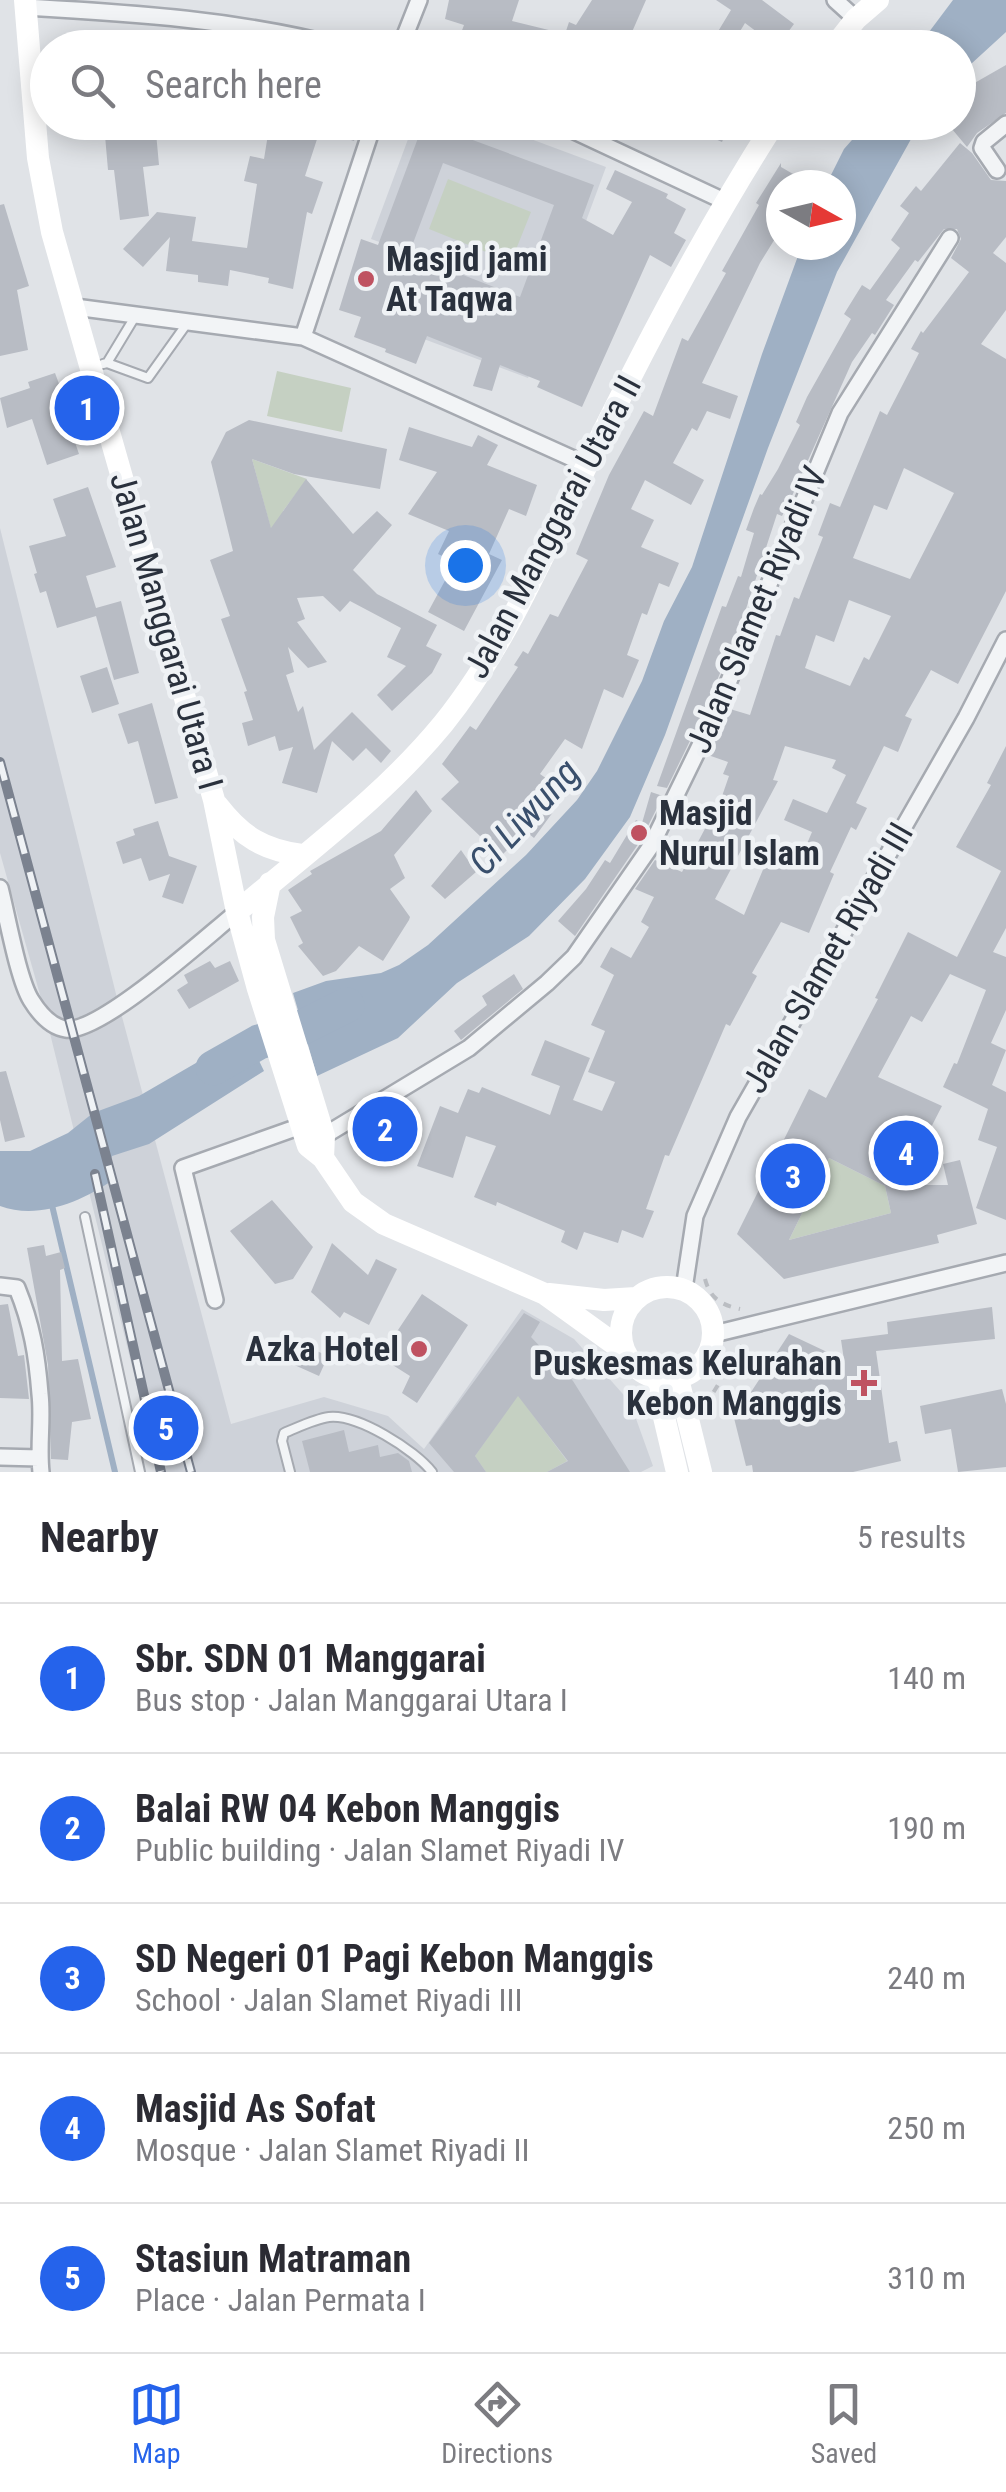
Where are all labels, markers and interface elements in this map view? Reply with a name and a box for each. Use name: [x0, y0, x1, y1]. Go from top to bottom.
search box: [30, 30, 976, 140]
icon: search: [65, 58, 120, 113]
text: Search here: [145, 63, 322, 107]
north arrow: [766, 170, 856, 260]
place label: Masjid jami At Taqwa: [386, 239, 548, 320]
marker: Masjid jami At Taqwa: [355, 268, 377, 290]
street label: Jalan Manggarai Utara II: [456, 369, 650, 685]
pin: 1: [54, 370, 120, 446]
street label: Jalan Slamet Riyadi IV: [678, 461, 836, 759]
street label: Jalan Manggarai Utara I: [101, 468, 231, 794]
your location: [440, 540, 491, 591]
water label: Ci Liwung: [460, 750, 588, 884]
place label: Masjid Nurul Islam: [659, 793, 820, 874]
street label: Jalan Slamet Riyadi III: [734, 816, 922, 1100]
marker: Masjid Nurul Islam: [628, 822, 650, 844]
pin: 2: [352, 1092, 418, 1166]
pin: 4: [874, 1116, 938, 1190]
pin: 3: [760, 1138, 826, 1214]
place label: Azka Hotel: [246, 1329, 399, 1370]
marker: Azka Hotel: [408, 1338, 430, 1360]
place label: Puskesmas Kelurahan Kebon Manggis: [533, 1343, 842, 1424]
marker: Puskesmas Kelurahan Kebon Manggis: [851, 1370, 877, 1396]
pin: 5: [134, 1390, 198, 1466]
text: Nearby: [40, 1513, 159, 1562]
text: 5 results: [857, 1518, 966, 1556]
text: Sbr. SDN 01 Manggarai: [135, 1637, 486, 1681]
text: 1: [64, 1659, 81, 1697]
text: 140 m: [887, 1659, 966, 1697]
text: Bus stop · Jalan Manggarai Utara I: [135, 1681, 568, 1719]
text: Balai RW 04 Kebon Manggis: [135, 1787, 560, 1831]
text: 2: [64, 1809, 81, 1847]
text: 190 m: [887, 1809, 966, 1847]
text: Public building · Jalan Slamet Riyadi IV: [135, 1831, 624, 1869]
text: SD Negeri 01 Pagi Kebon Manggis: [135, 1937, 654, 1981]
text: 3: [64, 1959, 81, 1997]
text: 240 m: [887, 1959, 966, 1997]
text: School · Jalan Slamet Riyadi III: [135, 1981, 523, 2019]
text: Masjid As Sofat: [135, 2087, 376, 2131]
text: 4: [64, 2109, 81, 2147]
text: 250 m: [887, 2109, 966, 2147]
text: Mosque · Jalan Slamet Riyadi II: [135, 2131, 530, 2169]
text: Stasiun Matraman: [135, 2237, 411, 2281]
text: 5: [64, 2259, 81, 2297]
text: 310 m: [887, 2259, 966, 2297]
text: Place · Jalan Permata I: [135, 2281, 426, 2319]
tab: Map: [129, 2377, 184, 2470]
tab: Directions: [441, 2377, 553, 2470]
tab: Saved: [811, 2377, 877, 2470]

